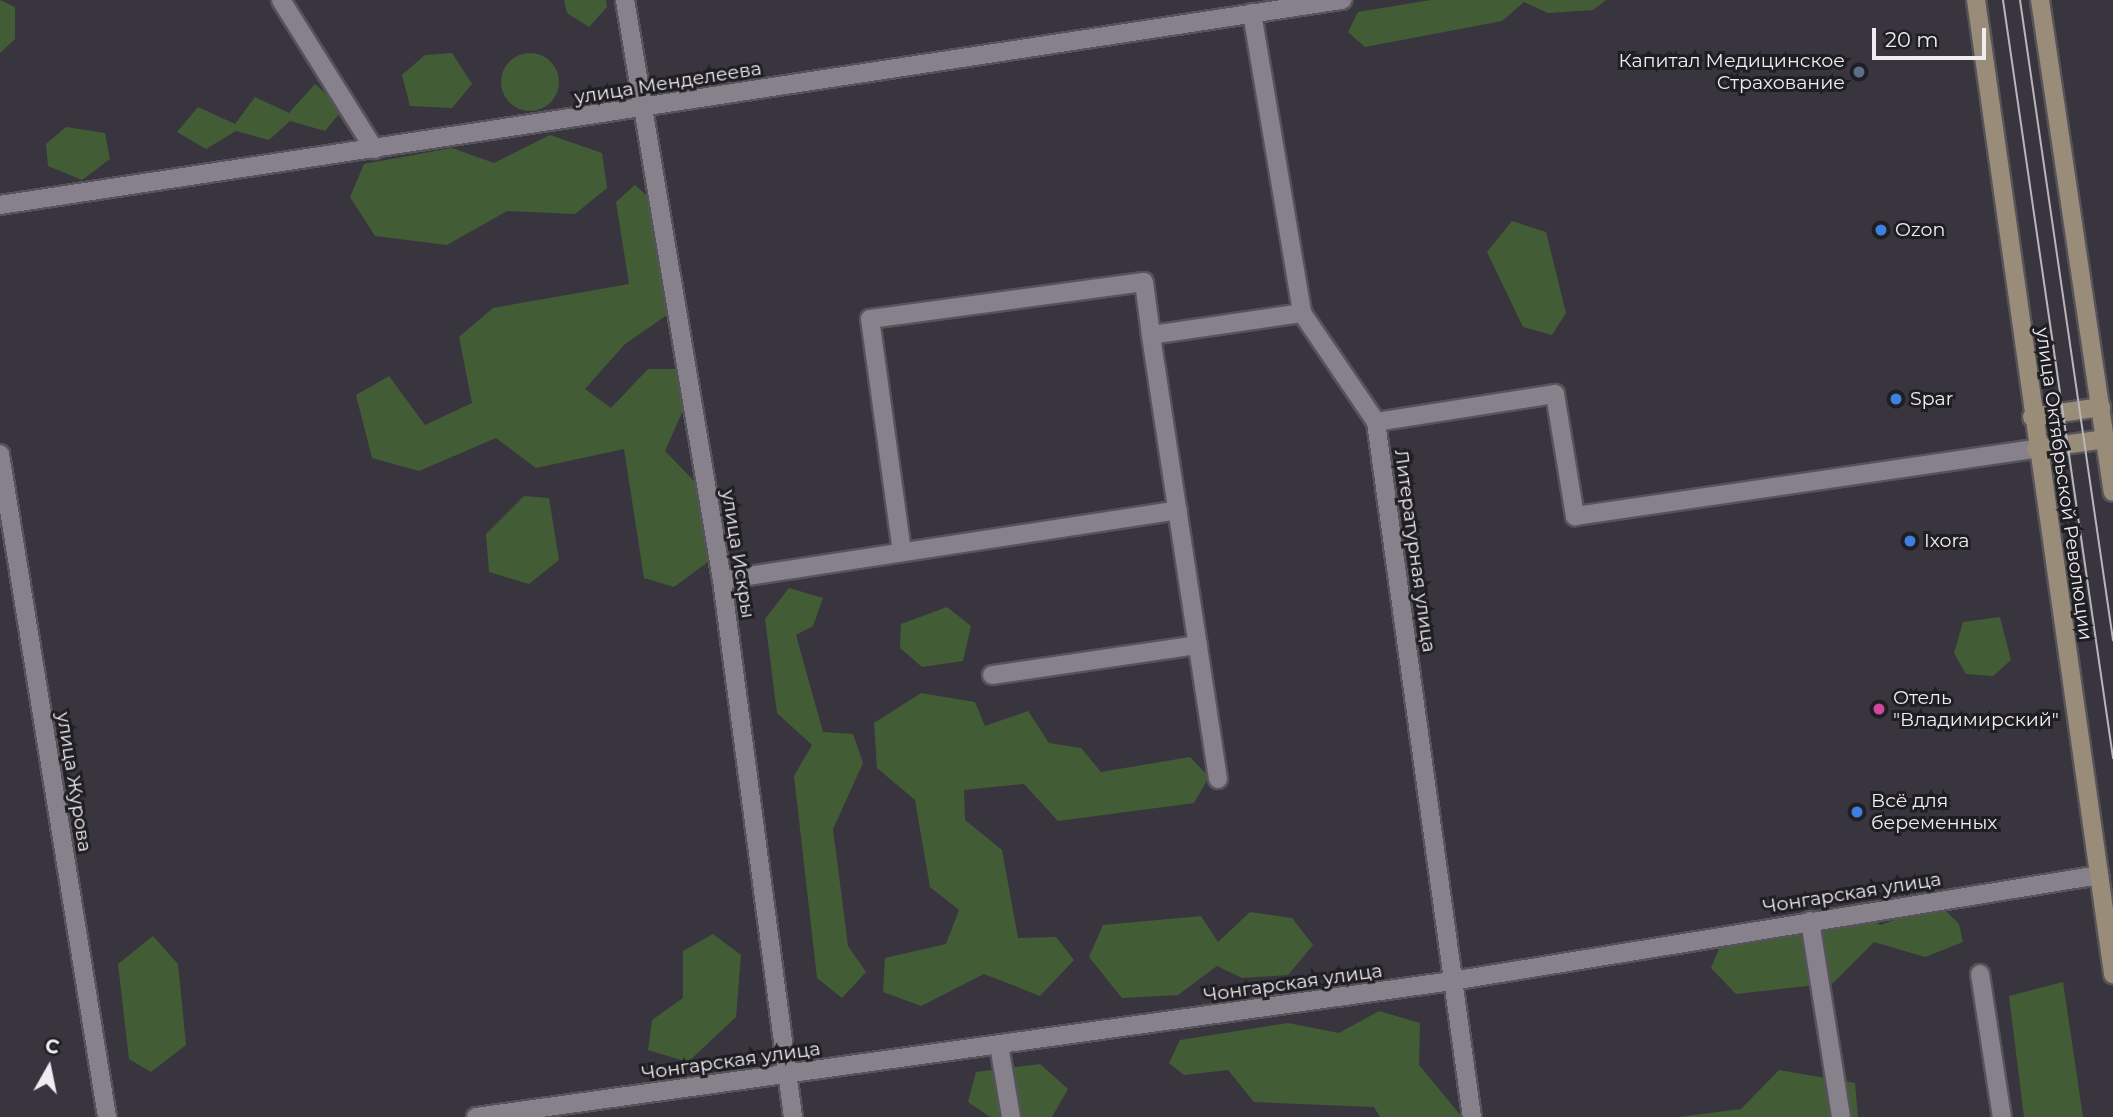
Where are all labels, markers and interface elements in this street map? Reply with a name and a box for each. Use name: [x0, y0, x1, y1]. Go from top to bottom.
scale bar: [1875, 14, 1989, 58]
text: 20 m: [1885, 27, 1939, 52]
place label: Капитал Медицинское Страхование: [1619, 50, 1845, 94]
street label: улица Менделеева: [573, 57, 763, 109]
marker: Капитал Медицинское Страхование: [1851, 64, 1867, 80]
place label: Ozon: [1895, 219, 1945, 241]
marker: Ozon: [1873, 222, 1889, 238]
street label: улица Октябрьской Революции: [2031, 326, 2097, 642]
place label: Spar: [1910, 388, 1953, 410]
marker: Spar: [1888, 391, 1904, 407]
street label: Литературная улица: [1389, 448, 1441, 654]
street label: улица Искры: [717, 488, 759, 620]
place label: Ixora: [1924, 530, 1970, 552]
marker: Ixora: [1902, 533, 1918, 549]
place label: Отель "Владимирский": [1893, 687, 2059, 731]
marker: Отель "Владимирский": [1871, 701, 1887, 717]
street label: улица Журова: [52, 710, 96, 854]
place label: Всё для беременных: [1871, 790, 1997, 834]
marker: Всё для беременных: [1849, 804, 1865, 820]
street label: Чонгарская улица: [1761, 868, 1943, 918]
street label: Чонгарская улица: [1202, 959, 1384, 1007]
north arrow: [14, 1033, 84, 1103]
text: С: [44, 1034, 61, 1059]
street label: Чонгарская улица: [640, 1037, 822, 1085]

